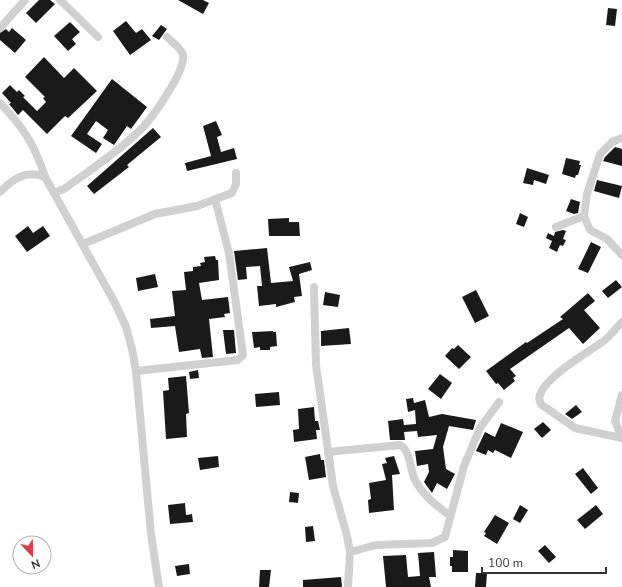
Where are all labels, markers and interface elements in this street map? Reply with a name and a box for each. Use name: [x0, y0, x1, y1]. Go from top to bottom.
north arrow: [12, 535, 52, 575]
scale bar: [482, 549, 606, 575]
text: N: [29, 555, 42, 572]
text: 100 m: [488, 555, 523, 571]

